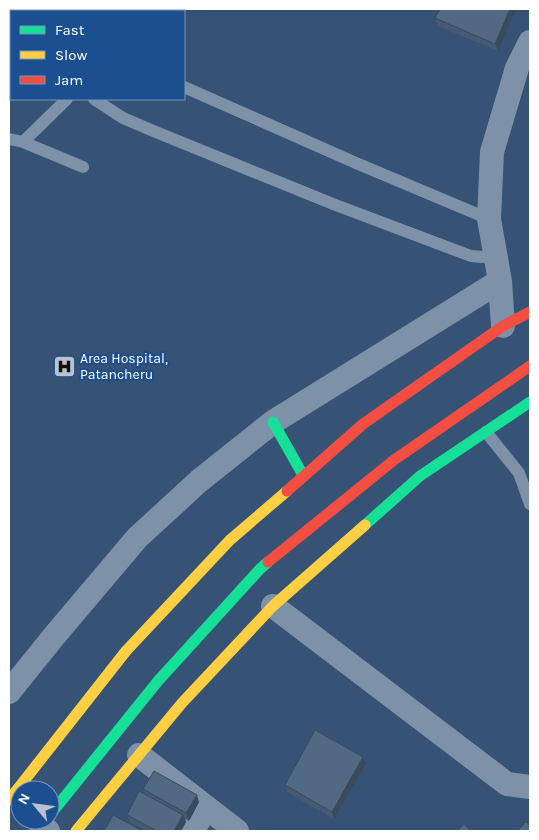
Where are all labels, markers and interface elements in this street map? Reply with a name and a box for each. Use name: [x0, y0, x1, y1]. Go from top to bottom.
legend: [10, 10, 185, 100]
text: Fast: [55, 21, 85, 39]
text: Slow: [55, 46, 87, 64]
text: Jam: [55, 71, 83, 89]
place label: Area Hospital, Patancheru: [80, 350, 168, 383]
hospital icon: Area Hospital, Patancheru: [52, 354, 76, 378]
north arrow: [10, 780, 60, 830]
text: N: [14, 790, 34, 807]

